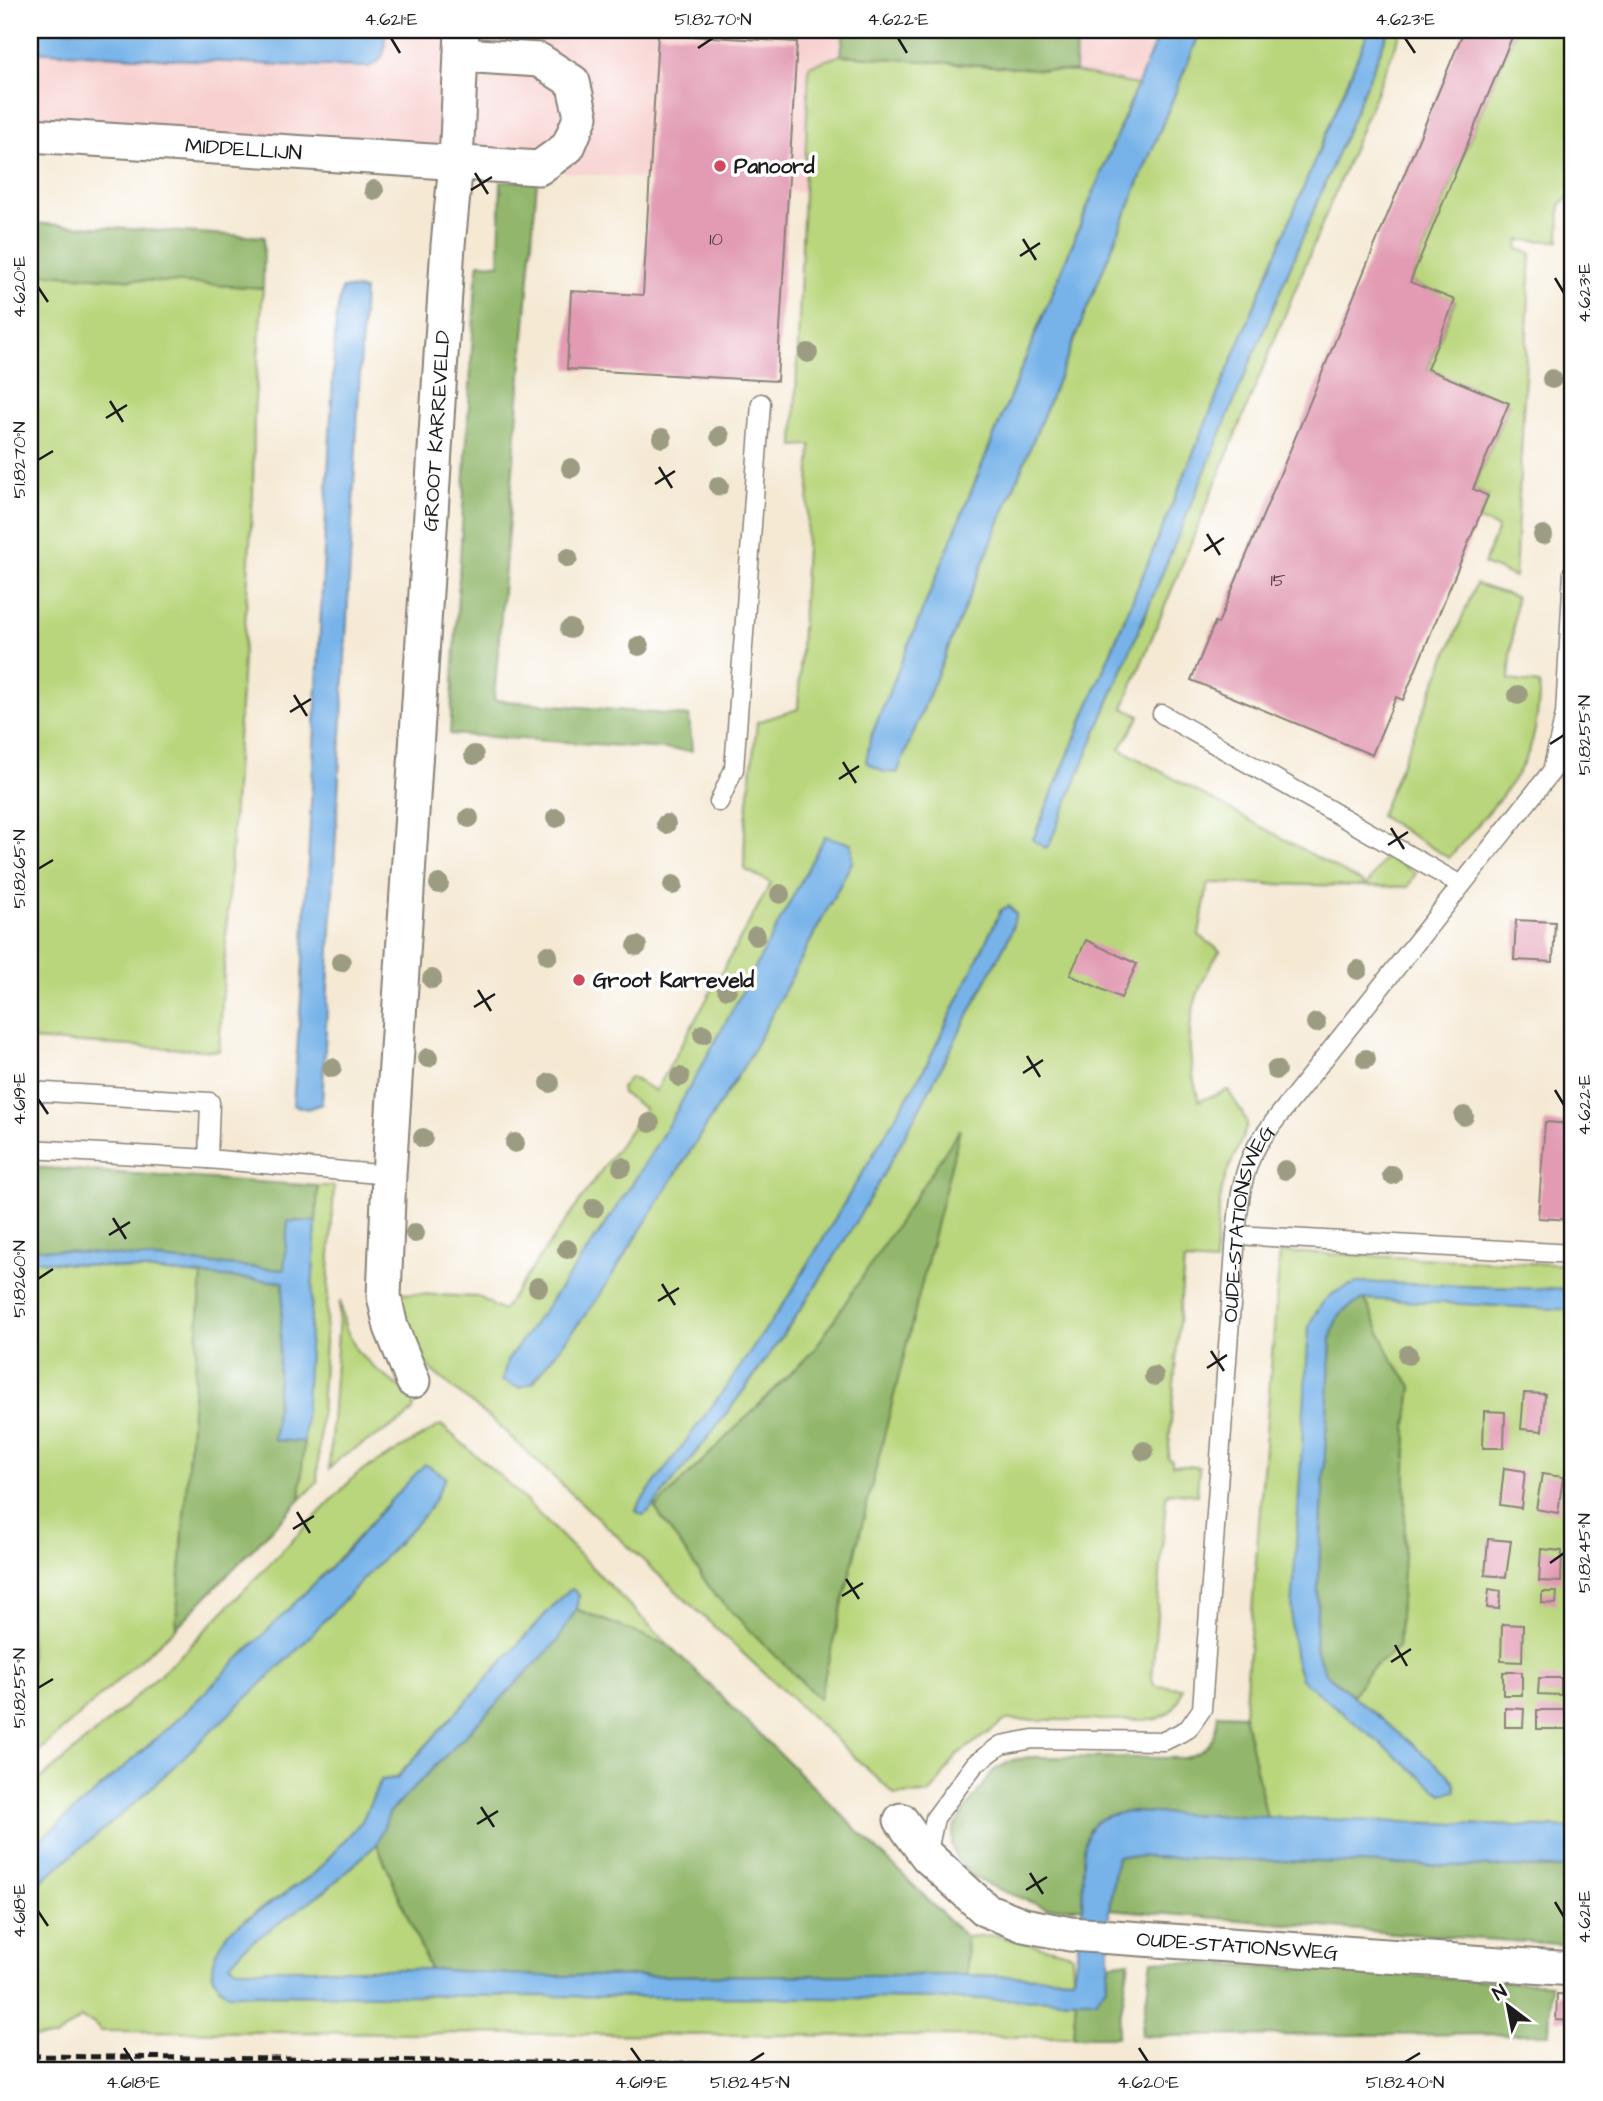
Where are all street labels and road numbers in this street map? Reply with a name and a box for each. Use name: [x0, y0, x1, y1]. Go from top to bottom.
street label: MIDDELLIJN: [184, 131, 303, 168]
street label: GROOT KARREVELD: [416, 329, 458, 532]
street label: OUDE-STATIONSWEG: [1216, 1119, 1282, 1323]
street label: OUDE-STATIONSWEG: [1136, 1925, 1340, 1968]

